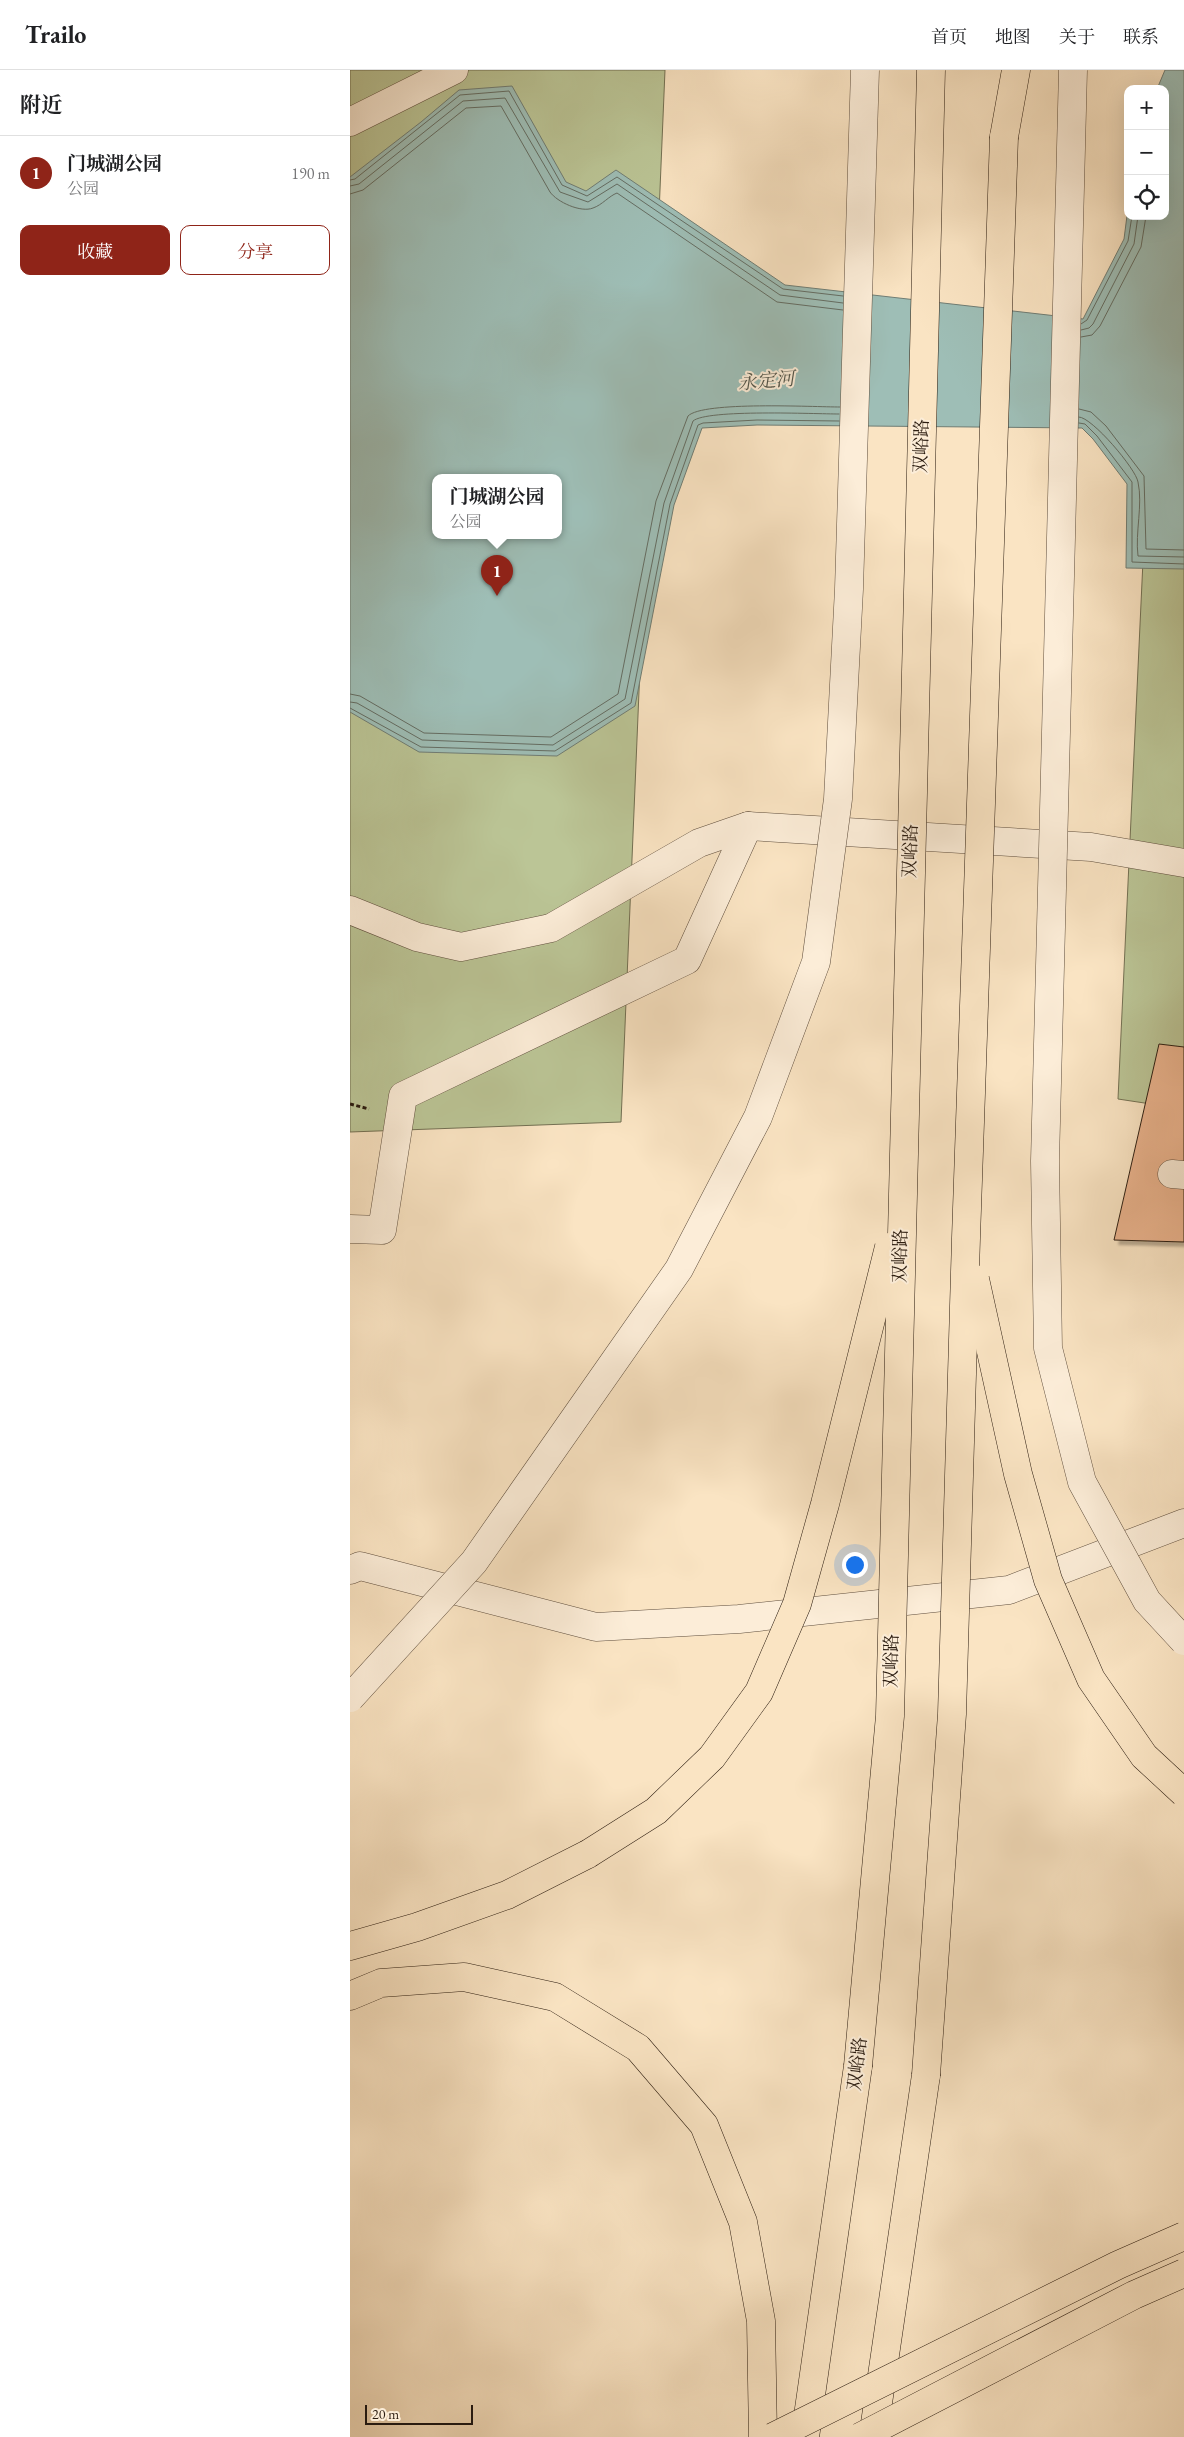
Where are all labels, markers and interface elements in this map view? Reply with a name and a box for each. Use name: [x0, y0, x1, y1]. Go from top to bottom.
text: Trailo: [25, 19, 86, 50]
text: 首页: [931, 25, 967, 48]
text: 地图: [995, 25, 1031, 48]
text: 关于: [1059, 25, 1095, 48]
text: 联系: [1123, 25, 1159, 48]
map controls: [1124, 85, 1169, 220]
button: +: [1124, 85, 1169, 130]
text: 附近: [20, 91, 62, 118]
button: −: [1124, 130, 1169, 175]
text: 门城湖公园: [67, 151, 162, 176]
text: 1: [32, 163, 40, 184]
text: 190 m: [291, 163, 330, 184]
button: locate: [1124, 175, 1169, 220]
text: 公园: [67, 178, 99, 199]
button: 收藏: [20, 225, 170, 275]
button: 分享: [180, 225, 330, 275]
water label: 永定河: [737, 365, 799, 395]
street label: 双峪路: [908, 419, 933, 473]
popup: [432, 474, 562, 539]
text: 门城湖公园: [449, 484, 545, 509]
text: 公园: [449, 511, 482, 532]
pin: 1: [481, 555, 513, 596]
street label: 双峪路: [897, 824, 922, 878]
street label: 双峪路: [888, 1229, 911, 1283]
your location: [842, 1552, 868, 1578]
street label: 双峪路: [879, 1634, 902, 1688]
street label: 双峪路: [842, 2036, 871, 2092]
scale bar: [365, 2402, 472, 2425]
text: 20 m: [372, 2405, 399, 2423]

